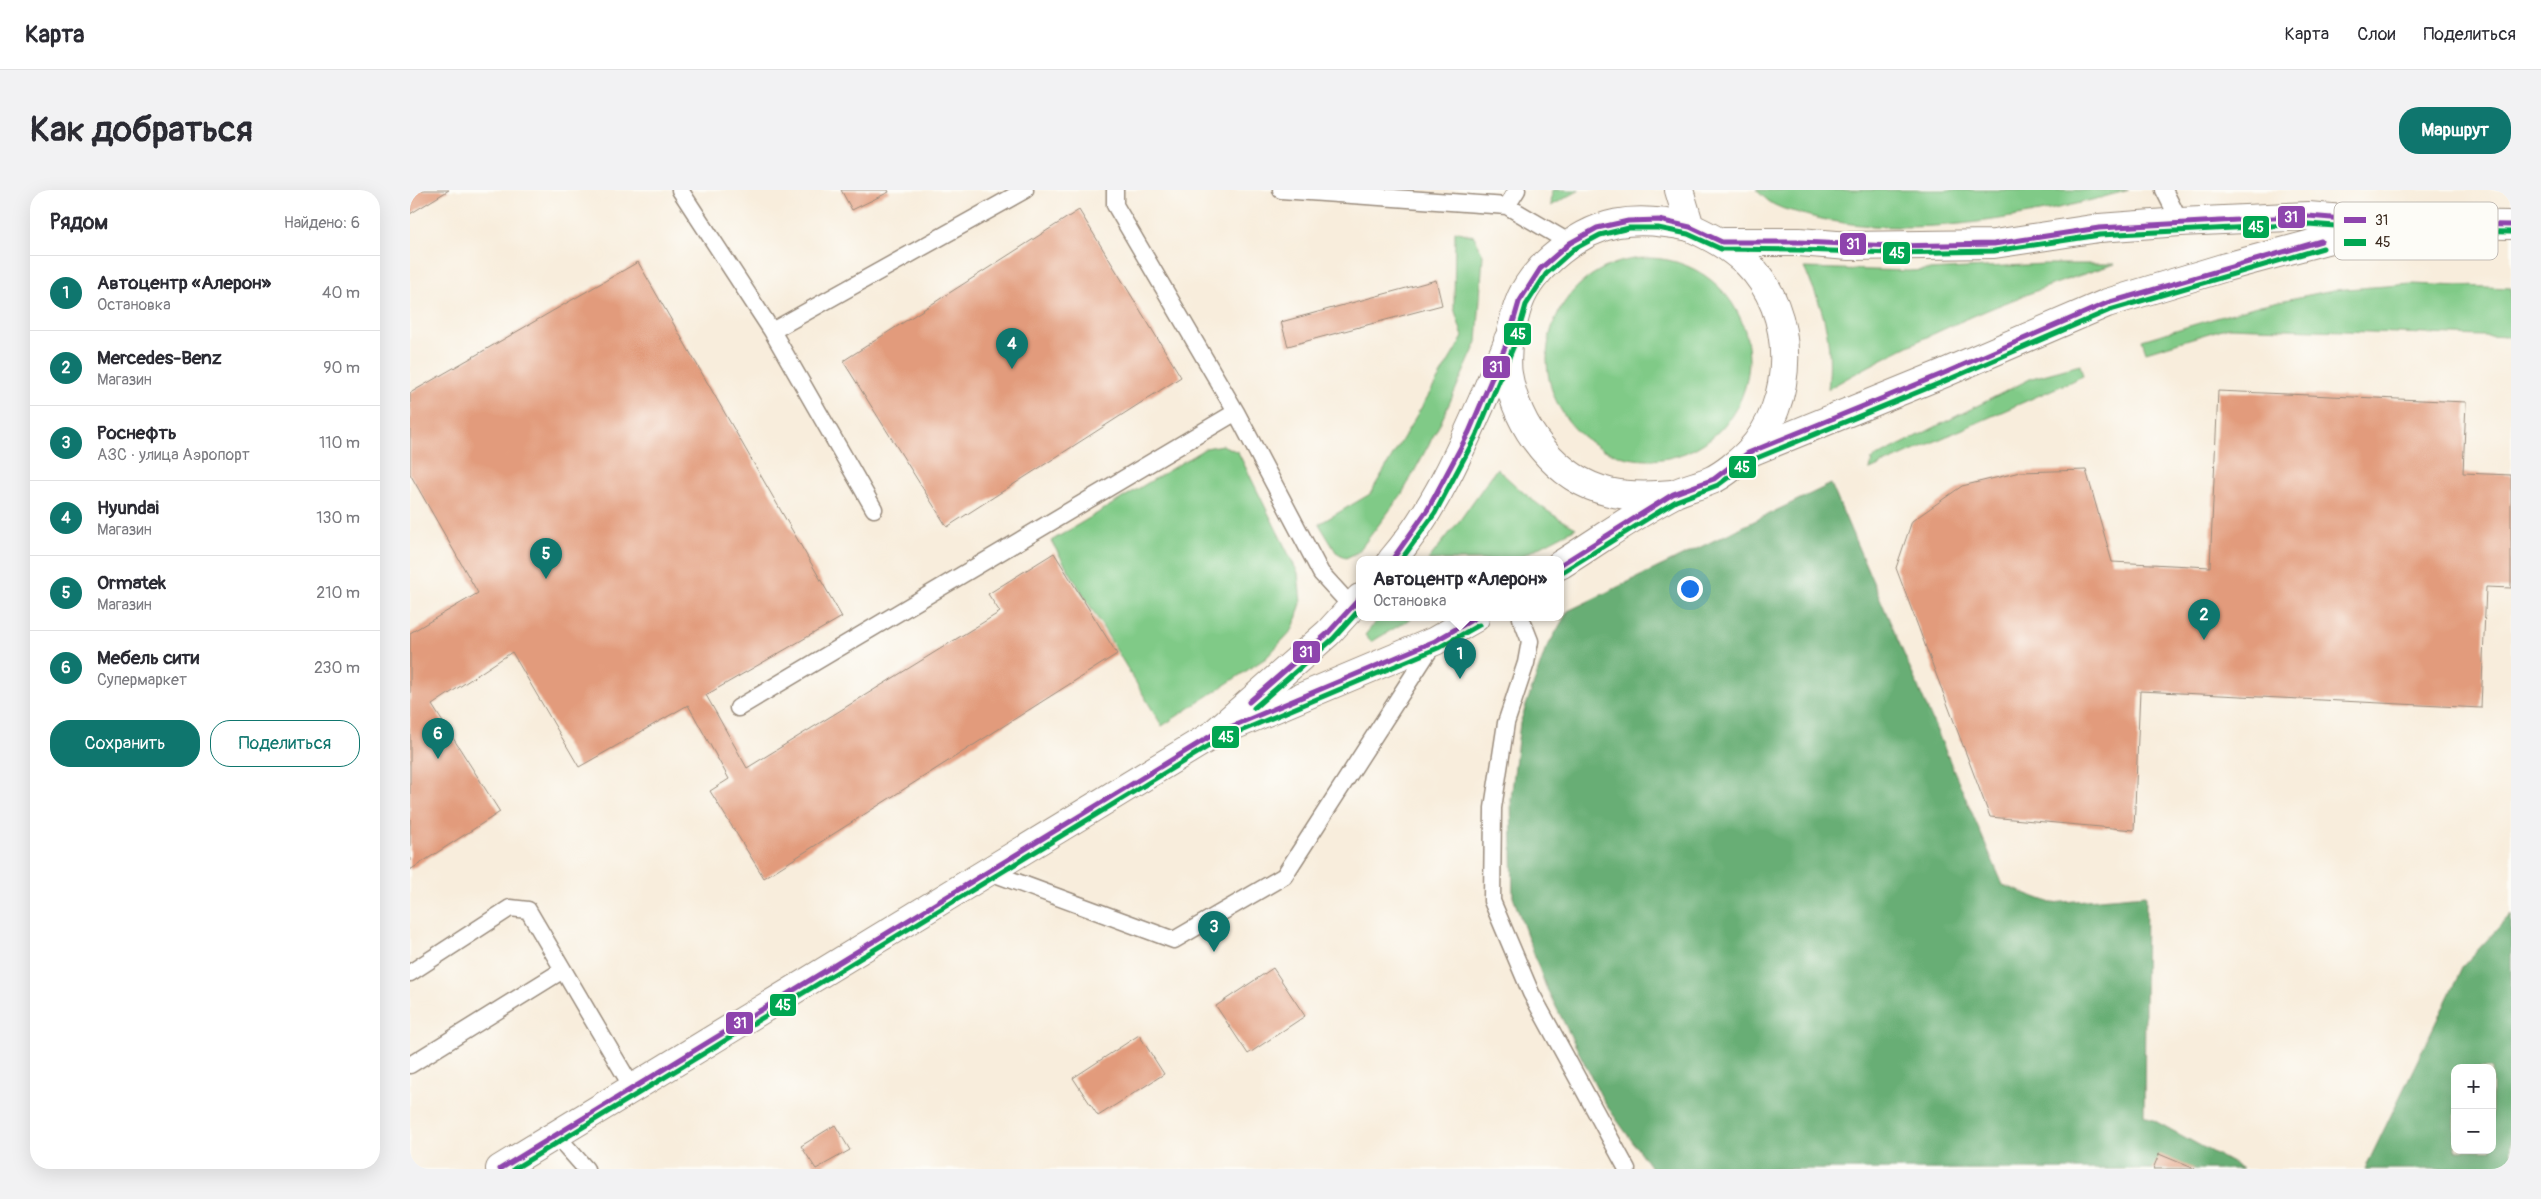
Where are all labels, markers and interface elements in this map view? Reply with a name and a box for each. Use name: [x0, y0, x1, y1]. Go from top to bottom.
text: Карта: [25, 20, 84, 49]
text: Карта: [2285, 23, 2329, 46]
text: Слои: [2357, 23, 2395, 46]
text: Поделиться: [2423, 23, 2516, 46]
button: Маршрут: [2399, 107, 2511, 154]
text: Как добраться: [30, 108, 253, 152]
legend: [2334, 202, 2498, 260]
line badge: 31: [2277, 205, 2306, 229]
text: Рядом: [50, 209, 108, 236]
text: 31: [2284, 209, 2298, 226]
text: 31: [2375, 212, 2388, 229]
text: Найдено: 6: [284, 213, 360, 233]
line badge: 45: [2242, 215, 2270, 239]
text: 45: [2248, 219, 2264, 236]
line badge: 31: [1839, 232, 1867, 256]
text: 45: [2375, 234, 2391, 251]
text: 31: [1846, 236, 1860, 253]
line badge: 45: [1882, 241, 1911, 265]
text: 45: [1889, 245, 1905, 262]
text: Автоцентр «Алерон»: [97, 271, 271, 295]
text: 1: [63, 283, 69, 303]
text: 40 m: [322, 283, 360, 303]
text: Остановка: [97, 295, 171, 315]
line badge: 45: [1503, 322, 1532, 346]
text: 45: [1510, 326, 1526, 343]
pin: 4: [996, 328, 1028, 369]
text: Mercedes-Benz: [97, 346, 222, 370]
line badge: 31: [1482, 355, 1511, 379]
text: 2: [62, 358, 70, 378]
text: 90 m: [323, 358, 360, 378]
text: 31: [1489, 359, 1503, 376]
text: Магазин: [97, 370, 152, 390]
text: Роснефть: [97, 421, 177, 445]
text: 3: [62, 433, 70, 453]
text: 110 m: [319, 433, 360, 453]
text: АЗС · улица Аэропорт: [97, 445, 250, 465]
line badge: 45: [1728, 455, 1757, 479]
text: 45: [1734, 459, 1750, 476]
text: Hyundai: [97, 496, 159, 520]
text: 4: [61, 508, 71, 528]
text: 130 m: [316, 508, 360, 528]
text: Магазин: [97, 520, 152, 540]
pin: 5: [530, 538, 562, 579]
popup: [1356, 556, 1564, 621]
text: Автоцентр «Алерон»: [1373, 567, 1547, 591]
text: Ormatek: [97, 571, 166, 595]
your location: [1677, 576, 1703, 602]
text: 5: [62, 583, 70, 603]
text: 210 m: [316, 583, 360, 603]
text: Остановка: [1373, 591, 1446, 611]
text: Магазин: [97, 595, 152, 615]
pin: 2: [2188, 599, 2220, 640]
pin: 1: [1444, 638, 1476, 679]
line badge: 31: [1292, 640, 1321, 664]
text: 31: [1299, 644, 1313, 661]
text: Мебель сити: [97, 646, 199, 670]
text: 6: [61, 658, 71, 678]
text: 230 m: [314, 658, 360, 678]
text: Супермаркет: [97, 670, 187, 690]
pin: 6: [422, 718, 454, 759]
button: Сохранить: [50, 720, 200, 767]
button: Поделиться: [210, 720, 360, 767]
line badge: 45: [1211, 725, 1240, 749]
text: 45: [1218, 729, 1234, 746]
pin: 3: [1198, 911, 1230, 952]
line badge: 45: [769, 993, 797, 1017]
text: 45: [775, 997, 791, 1014]
line badge: 31: [725, 1011, 754, 1035]
text: 31: [733, 1015, 747, 1032]
map controls: [2451, 1064, 2496, 1154]
button: +: [2451, 1064, 2496, 1109]
button: −: [2451, 1109, 2496, 1154]

